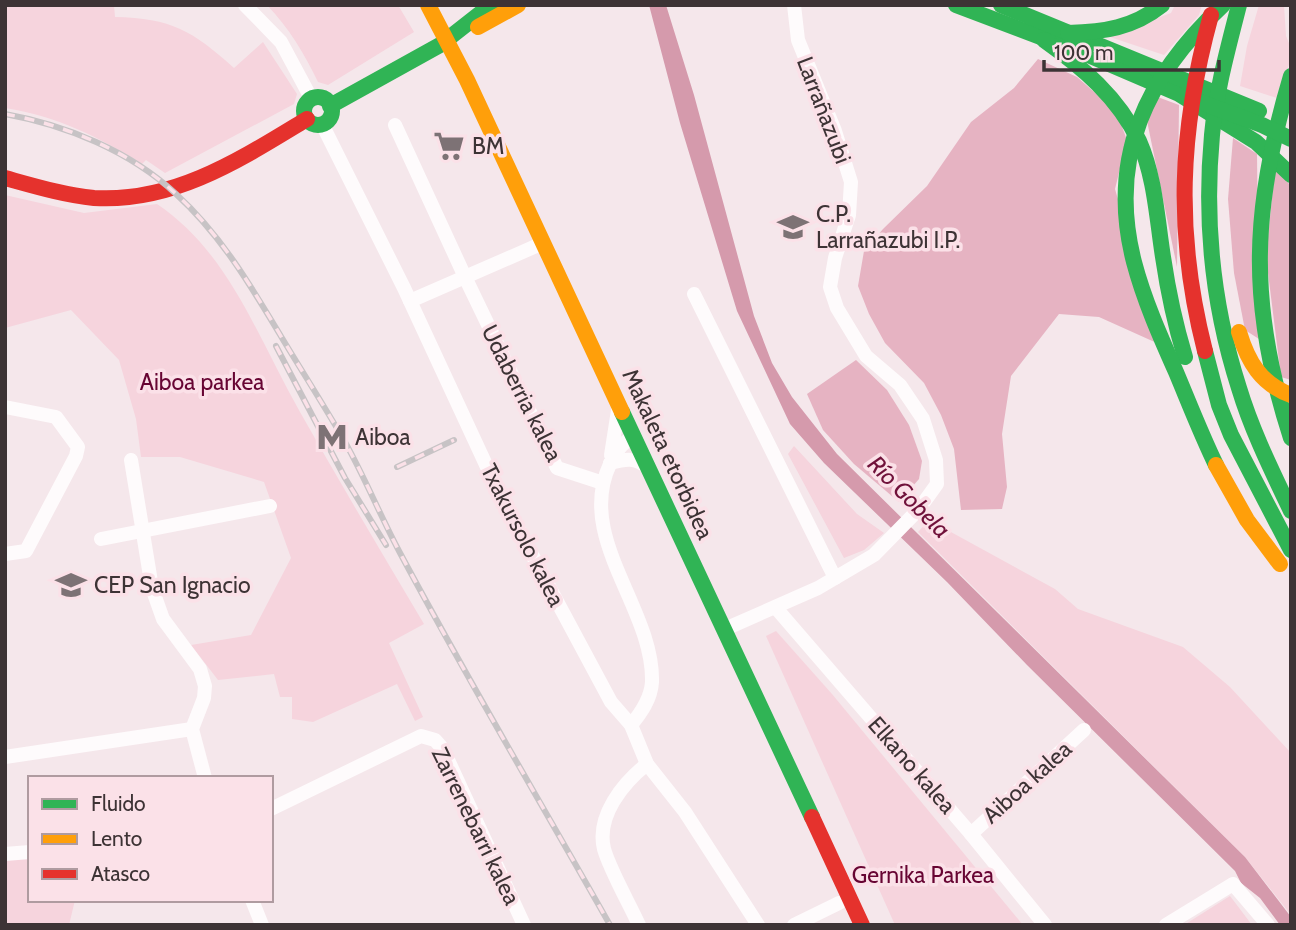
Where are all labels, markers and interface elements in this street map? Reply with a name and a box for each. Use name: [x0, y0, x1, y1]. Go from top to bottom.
scale bar: [1044, 28, 1219, 72]
text: 100 m: [1054, 40, 1113, 65]
street label: Larrañazubi: [791, 53, 857, 167]
supermarket icon: BM: [432, 129, 466, 163]
place label: BM: [472, 132, 504, 160]
place label: C.P. Larrañazubi I.P.: [816, 200, 960, 254]
school or university icon: C.P. Larrañazubi I.P.: [776, 210, 810, 244]
street label: Udaberria kalea: [476, 320, 568, 466]
street label: Makaleta etorbidea: [616, 365, 720, 543]
park label: Aiboa parkea: [140, 368, 264, 396]
metro station icon: Aiboa: [315, 420, 349, 454]
place label: Aiboa: [355, 423, 411, 451]
water label: Río Gobela: [862, 449, 957, 544]
street label: Txakursolo kalea: [475, 459, 571, 611]
school or university icon: CEP San Ignacio: [54, 568, 88, 602]
place label: CEP San Ignacio: [94, 571, 251, 599]
street label: Elkano kalea: [862, 711, 962, 819]
street label: Aiboa kalea: [977, 735, 1077, 829]
street label: Zarrenebarri kalea: [426, 743, 526, 909]
legend: [28, 776, 273, 902]
text: Fluido: [91, 791, 146, 816]
text: Lento: [91, 826, 142, 851]
text: Atasco: [91, 861, 150, 886]
park label: Gernika Parkea: [852, 861, 994, 889]

